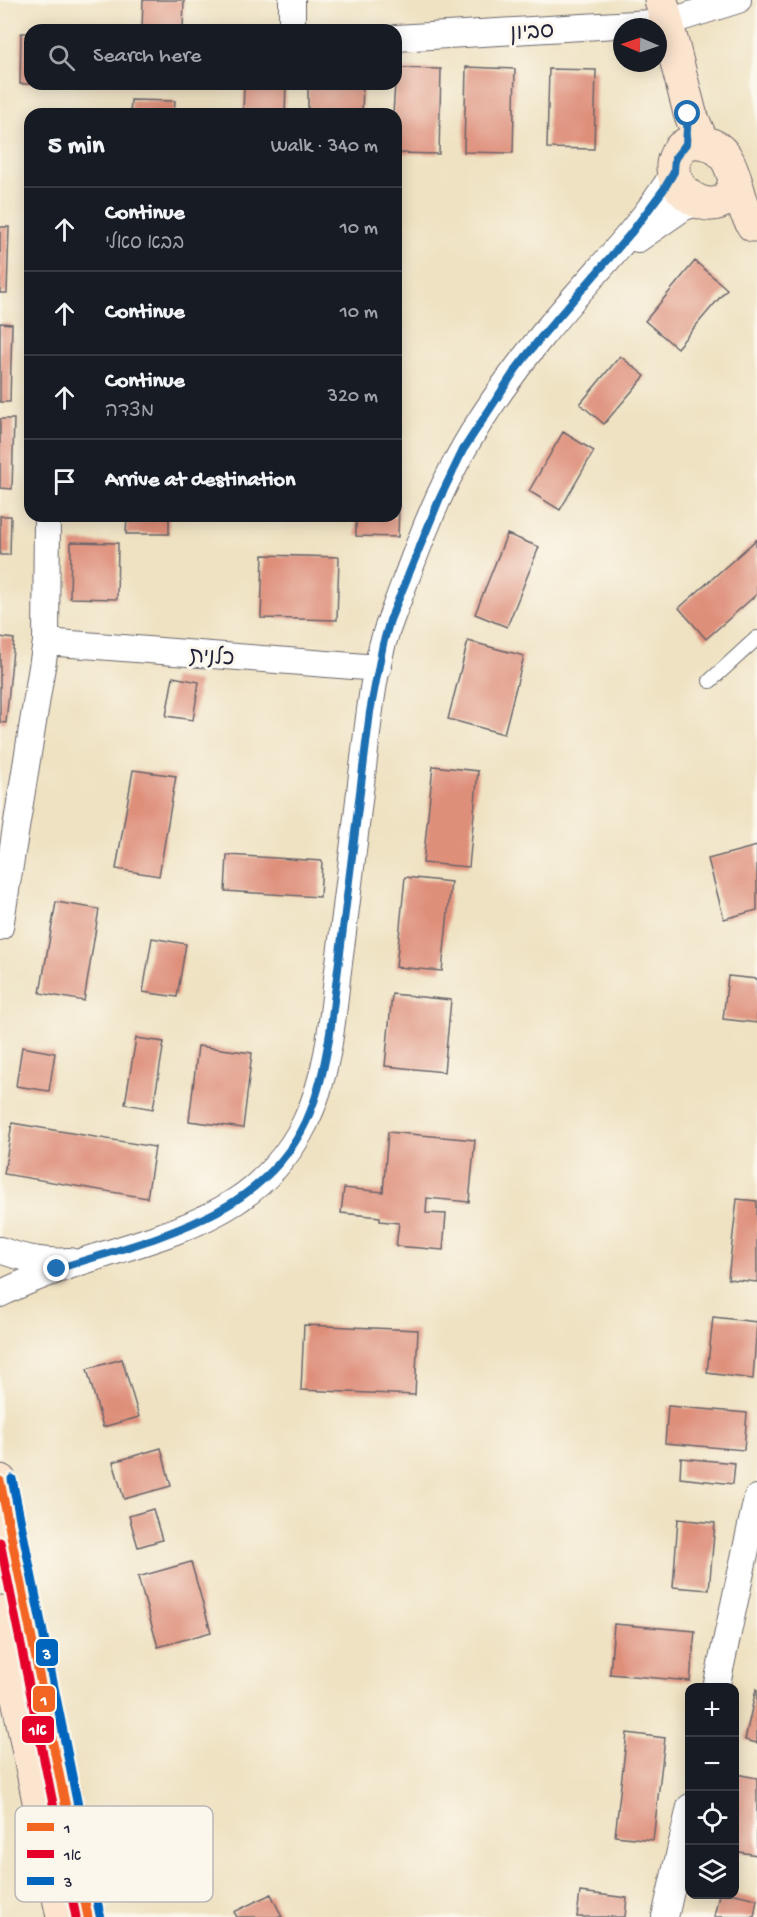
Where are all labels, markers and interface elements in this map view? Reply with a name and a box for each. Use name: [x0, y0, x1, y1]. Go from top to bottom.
north arrow: [613, 18, 667, 72]
street label: סביון: [509, 20, 555, 48]
search box: [24, 24, 402, 90]
icon: search: [45, 41, 78, 74]
text: Search here: [93, 44, 201, 70]
route start: [674, 100, 700, 126]
text: 5 min: [48, 132, 104, 163]
text: Walk · 340 m: [271, 136, 378, 159]
text: Continue: [105, 201, 185, 227]
icon: ahead: [48, 213, 81, 246]
text: 10 m: [340, 218, 378, 241]
text: בבא סאלי: [105, 233, 184, 256]
icon: ahead: [48, 297, 81, 330]
text: Continue: [105, 300, 185, 326]
text: 10 m: [340, 302, 378, 325]
text: Continue: [105, 369, 185, 395]
icon: ahead: [48, 381, 81, 414]
text: 320 m: [328, 386, 378, 409]
text: מצדה: [105, 401, 154, 424]
icon: arrive: [48, 465, 81, 498]
text: Arrive at destination: [105, 468, 295, 494]
street label: כלנית: [188, 642, 235, 674]
route end: [43, 1255, 69, 1281]
line badge: 3: [35, 1638, 59, 1667]
text: 3: [42, 1647, 51, 1666]
map controls: [685, 1683, 739, 1899]
button: +: [685, 1683, 739, 1737]
line badge: 1: [32, 1685, 56, 1713]
text: 1: [40, 1693, 47, 1712]
line badge: 1א: [21, 1715, 55, 1744]
text: 1א: [28, 1723, 47, 1742]
button: −: [685, 1737, 739, 1791]
button: locate: [685, 1791, 739, 1845]
legend: [15, 1806, 213, 1902]
text: 1: [63, 1821, 70, 1840]
button: layers: [685, 1845, 739, 1899]
text: 1א: [63, 1848, 81, 1867]
text: 3: [63, 1875, 72, 1894]

